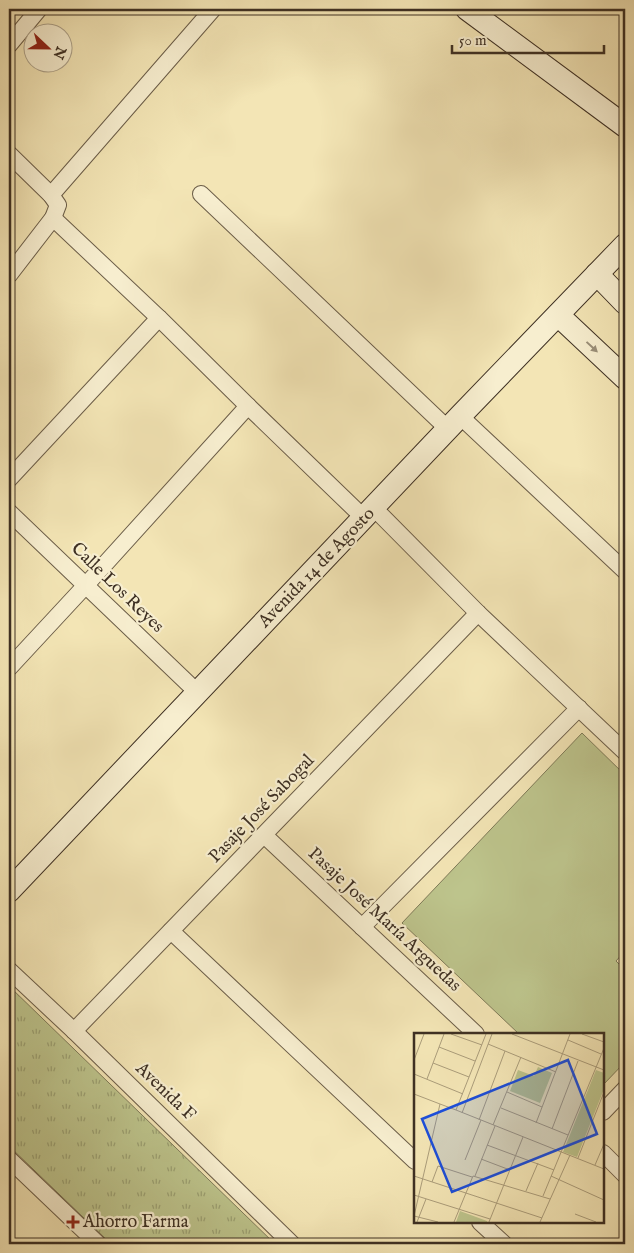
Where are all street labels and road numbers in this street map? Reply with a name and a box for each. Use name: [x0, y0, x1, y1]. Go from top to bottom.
street label: Avenida 14 de Agosto: [253, 503, 381, 634]
street label: Calle Los Reyes: [66, 538, 168, 638]
street label: Pasaje José Sabogal: [204, 750, 320, 868]
street label: Pasaje José María Arguedas: [303, 843, 465, 997]
street label: Avenida F: [129, 1057, 200, 1127]

